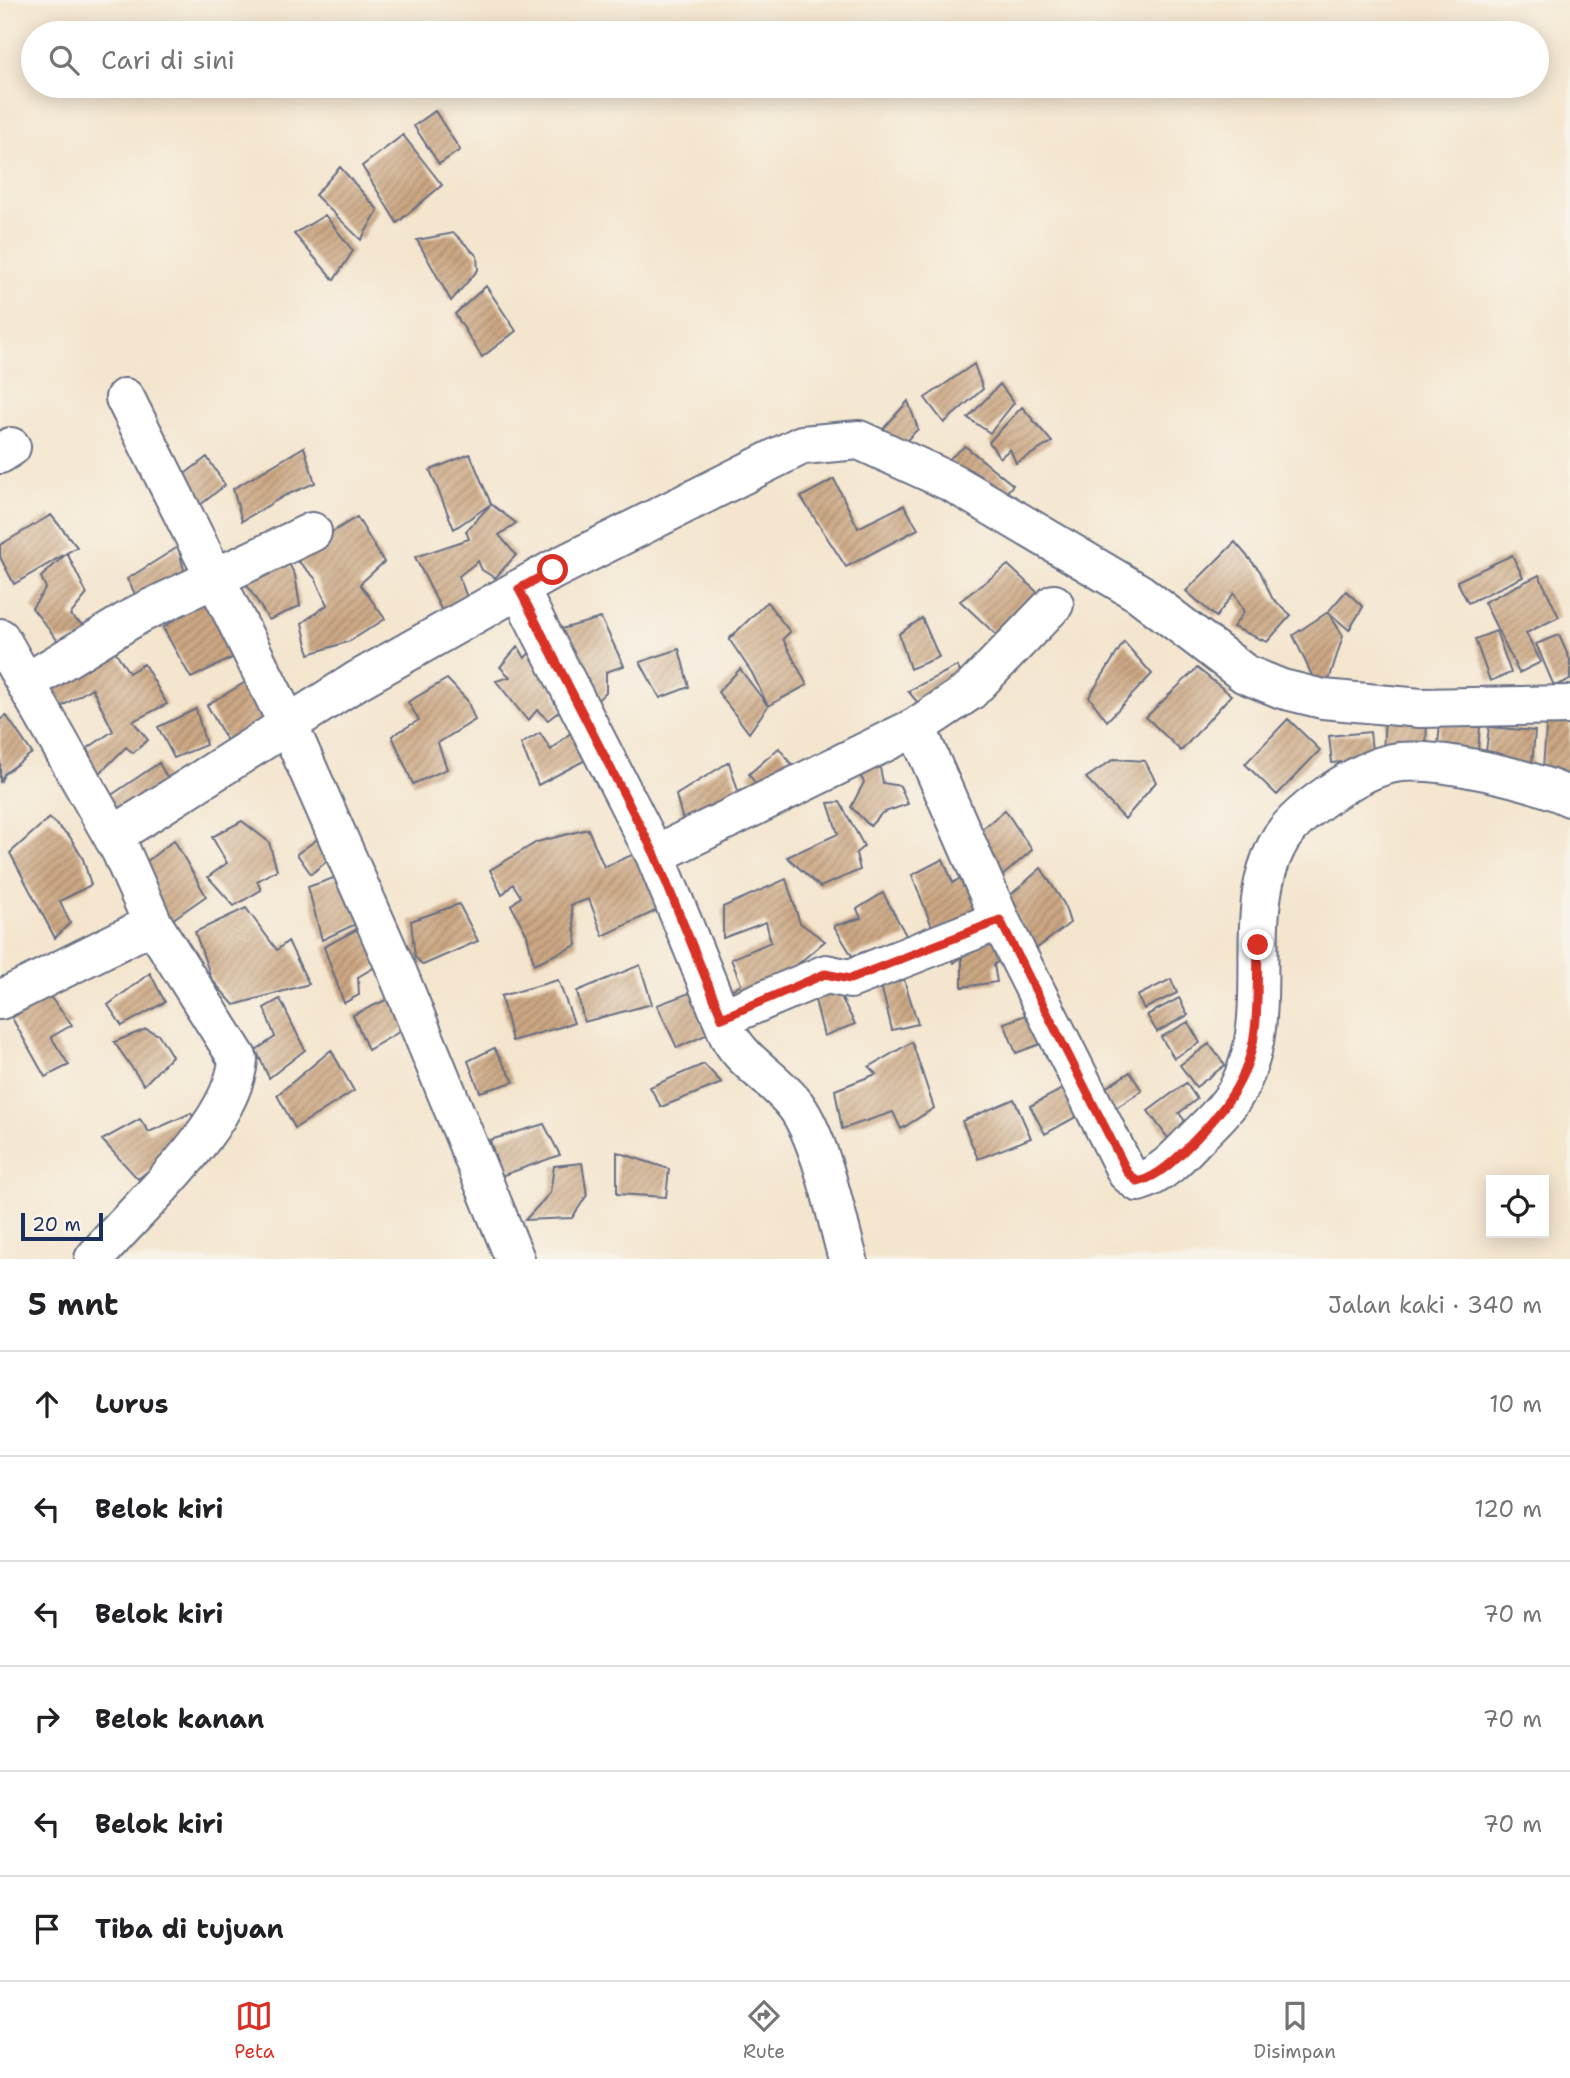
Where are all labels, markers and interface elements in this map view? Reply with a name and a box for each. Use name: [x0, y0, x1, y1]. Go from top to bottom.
search box: [21, 21, 1549, 98]
icon: search: [45, 41, 83, 79]
text: Cari di sini: [101, 42, 235, 77]
route start: [537, 554, 568, 585]
route end: [1242, 929, 1273, 960]
map controls: [1486, 1175, 1549, 1238]
button: locate: [1486, 1175, 1549, 1238]
scale bar: [21, 1210, 103, 1242]
text: 20 m: [32, 1212, 81, 1237]
text: 5 mnt: [28, 1284, 118, 1325]
text: Jalan kaki · 340 m: [1328, 1290, 1542, 1320]
icon: ahead: [28, 1385, 66, 1423]
text: Lurus: [95, 1386, 168, 1421]
text: 10 m: [1489, 1389, 1542, 1419]
icon: left: [28, 1490, 66, 1528]
text: Belok kiri: [95, 1491, 224, 1526]
text: 120 m: [1474, 1494, 1542, 1524]
icon: left: [28, 1595, 66, 1633]
text: Belok kiri: [95, 1596, 224, 1631]
text: 70 m: [1483, 1599, 1542, 1629]
icon: right: [28, 1700, 66, 1738]
text: Belok kanan: [95, 1701, 264, 1736]
text: 70 m: [1483, 1704, 1542, 1734]
icon: left: [28, 1805, 66, 1843]
text: Belok kiri: [95, 1806, 224, 1841]
text: 70 m: [1483, 1809, 1542, 1839]
icon: arrive: [28, 1910, 66, 1948]
text: Tiba di tujuan: [95, 1911, 284, 1946]
tab: Peta: [234, 1997, 275, 2064]
tab: Rute: [743, 1997, 785, 2064]
tab: Disimpan: [1254, 1997, 1336, 2064]

